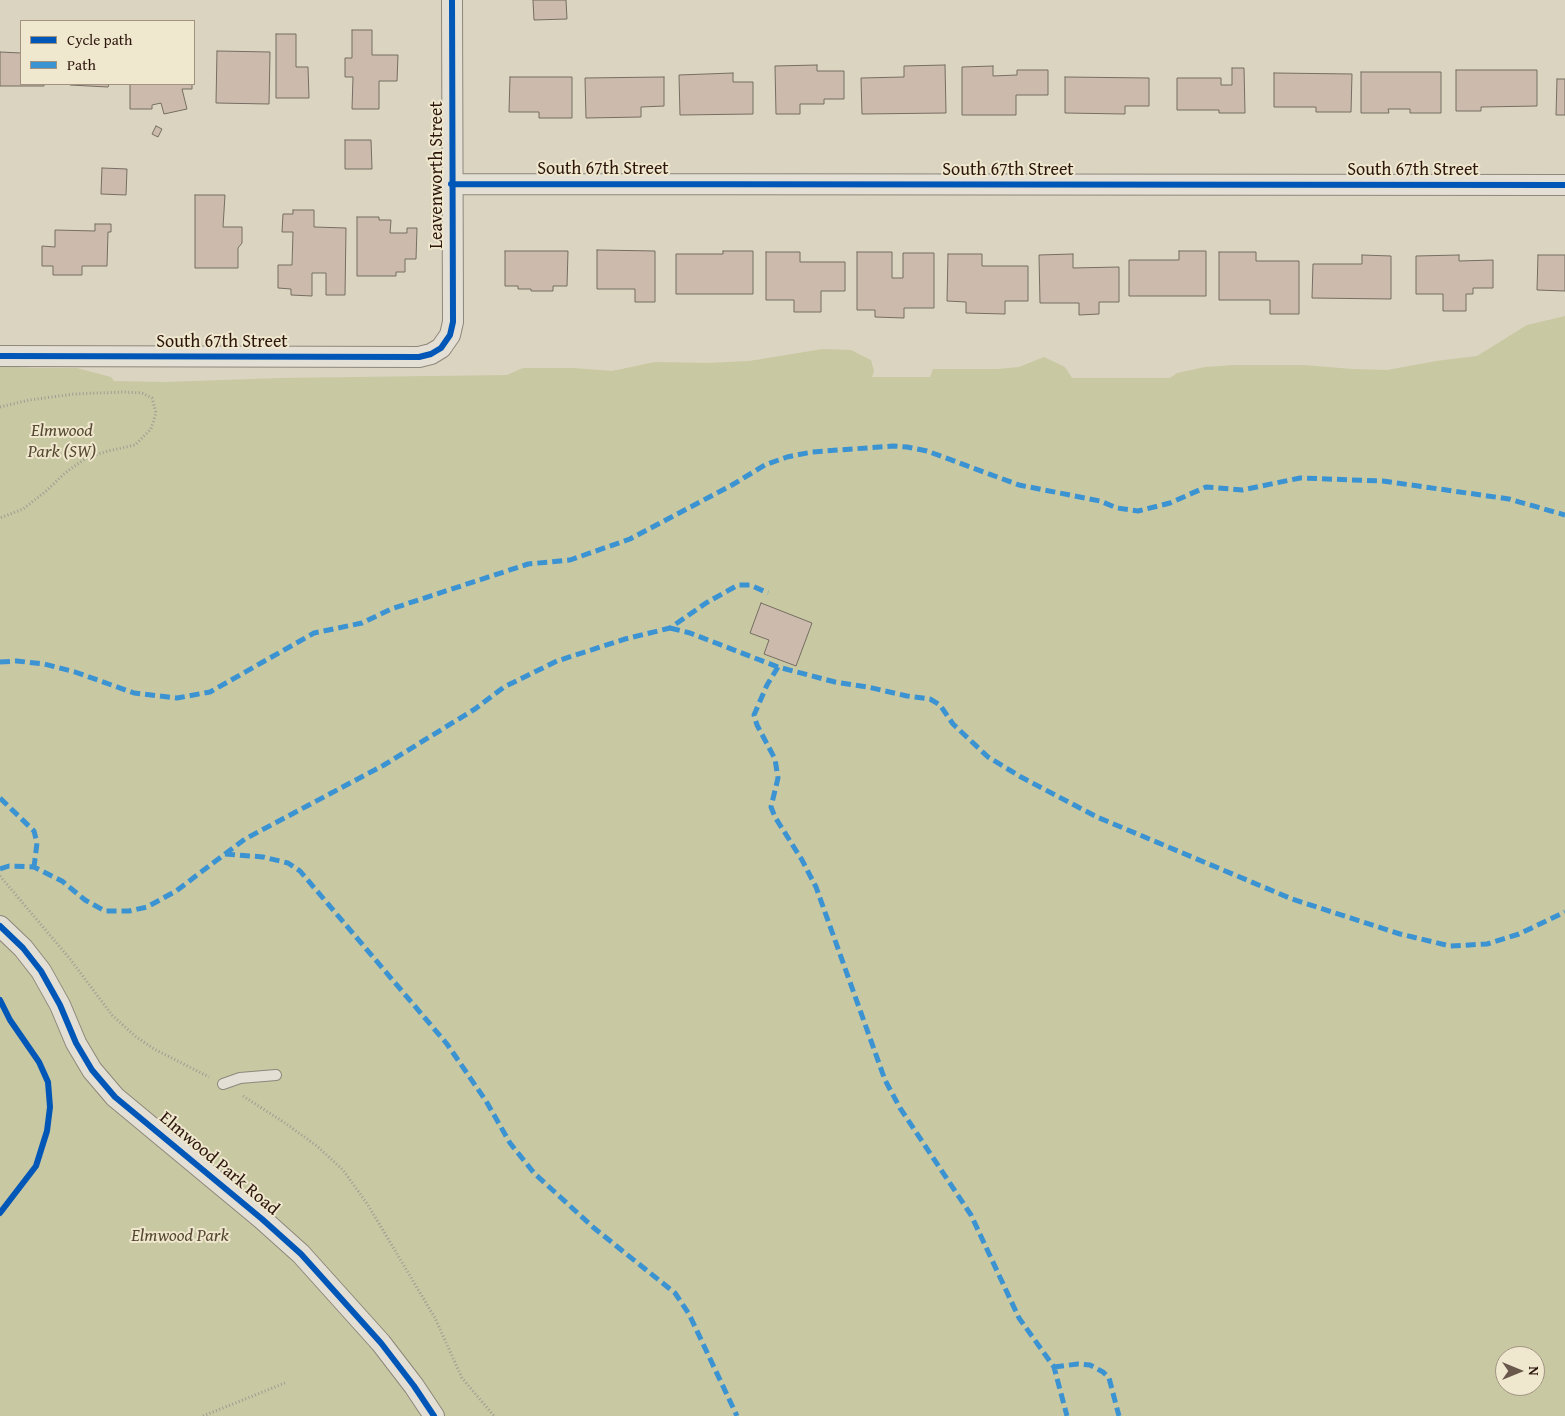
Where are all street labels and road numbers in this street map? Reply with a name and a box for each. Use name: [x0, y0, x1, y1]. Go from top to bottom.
street label: Leavenworth Street: [426, 101, 448, 249]
street label: South 67th Street: [537, 158, 669, 180]
street label: South 67th Street: [942, 159, 1074, 181]
street label: South 67th Street: [1347, 159, 1479, 181]
street label: South 67th Street: [156, 331, 288, 353]
street label: Elmwood Park Road: [155, 1108, 283, 1220]

